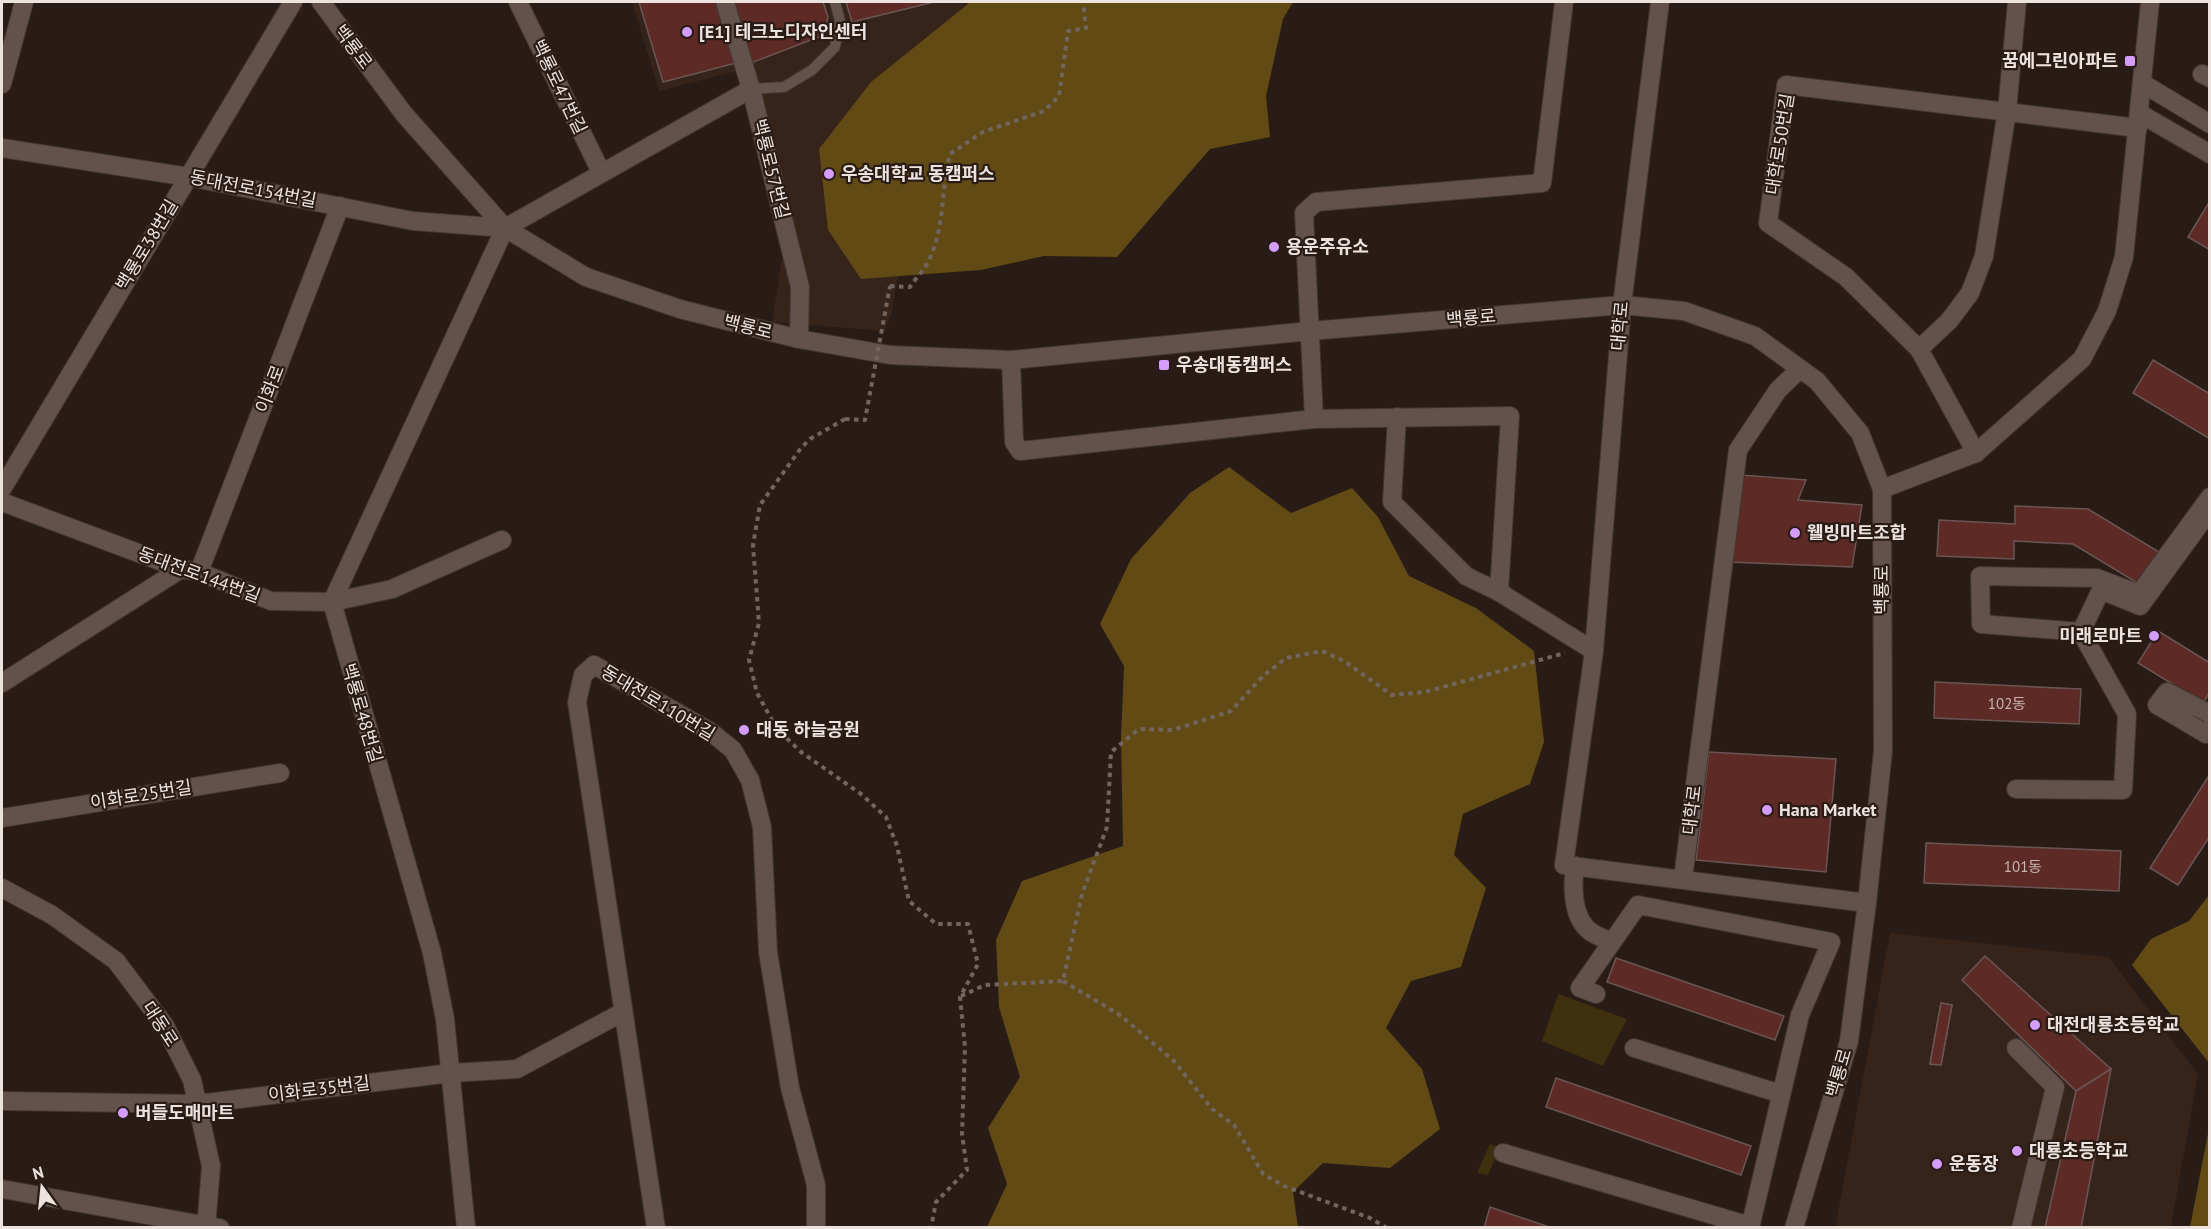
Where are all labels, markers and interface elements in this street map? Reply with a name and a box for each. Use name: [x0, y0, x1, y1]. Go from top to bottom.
street label: 백룡로: [329, 20, 378, 73]
place label: [E1] 테크노디자인센터: [699, 20, 867, 43]
marker: [E1] 테크노디자인센터: [680, 25, 694, 39]
street label: 백룡로47번길: [527, 36, 592, 138]
place label: 꿈에그린아파트: [2002, 49, 2118, 72]
marker: 꿈에그린아파트: [2123, 54, 2137, 68]
street label: 대학로50번길: [1760, 92, 1799, 196]
street label: 백룡로57번길: [748, 116, 795, 221]
place label: 우송대학교 동캠퍼스: [841, 162, 995, 185]
street label: 동대전로154번길: [188, 165, 319, 212]
marker: 우송대학교 동캠퍼스: [822, 167, 836, 181]
street label: 백룡로38번길: [110, 195, 183, 295]
place label: 용운주유소: [1286, 235, 1369, 258]
marker: 용운주유소: [1267, 240, 1281, 254]
street label: 대학로: [1606, 300, 1633, 352]
street label: 백룡로: [1445, 304, 1497, 331]
street label: 백룡로: [721, 309, 775, 344]
place label: 우송대동캠퍼스: [1176, 353, 1292, 376]
marker: 우송대동캠퍼스: [1157, 358, 1171, 372]
street label: 이화로: [250, 362, 289, 416]
place label: 웰빙마트조합: [1807, 521, 1907, 544]
marker: 웰빙마트조합: [1788, 526, 1802, 540]
street label: 동대전로144번길: [135, 542, 264, 607]
street label: 백룡로: [1870, 565, 1893, 615]
place label: 미래로마트: [2059, 624, 2142, 647]
marker: 미래로마트: [2147, 629, 2161, 643]
street label: 백룡로48번길: [337, 660, 388, 765]
street label: 동대전로110번길: [597, 660, 719, 746]
house number: 102동: [1988, 694, 2026, 713]
place label: 대동 하늘공원: [756, 718, 860, 741]
marker: 대동 하늘공원: [737, 723, 751, 737]
street label: 이화로25번길: [89, 775, 193, 814]
street label: 대학로: [1677, 784, 1706, 836]
place label: Hana Market: [1779, 798, 1877, 821]
marker: Hana Market: [1760, 803, 1774, 817]
house number: 101동: [2004, 857, 2042, 876]
street label: 대동로: [137, 997, 184, 1051]
place label: 대전대룡초등학교: [2047, 1013, 2179, 1036]
marker: 대전대룡초등학교: [2028, 1018, 2042, 1032]
street label: 백룡로: [1821, 1046, 1856, 1100]
street label: 이화로35번길: [267, 1071, 371, 1106]
place label: 버들도매마트: [135, 1101, 234, 1124]
marker: 버들도매마트: [116, 1106, 130, 1120]
place label: 대룡초등학교: [2029, 1139, 2128, 1162]
marker: 대룡초등학교: [2010, 1144, 2024, 1158]
place label: 운동장: [1949, 1152, 1999, 1175]
north arrow: [12, 1157, 72, 1217]
marker: 운동장: [1930, 1157, 1944, 1171]
text: N: [30, 1161, 46, 1184]

